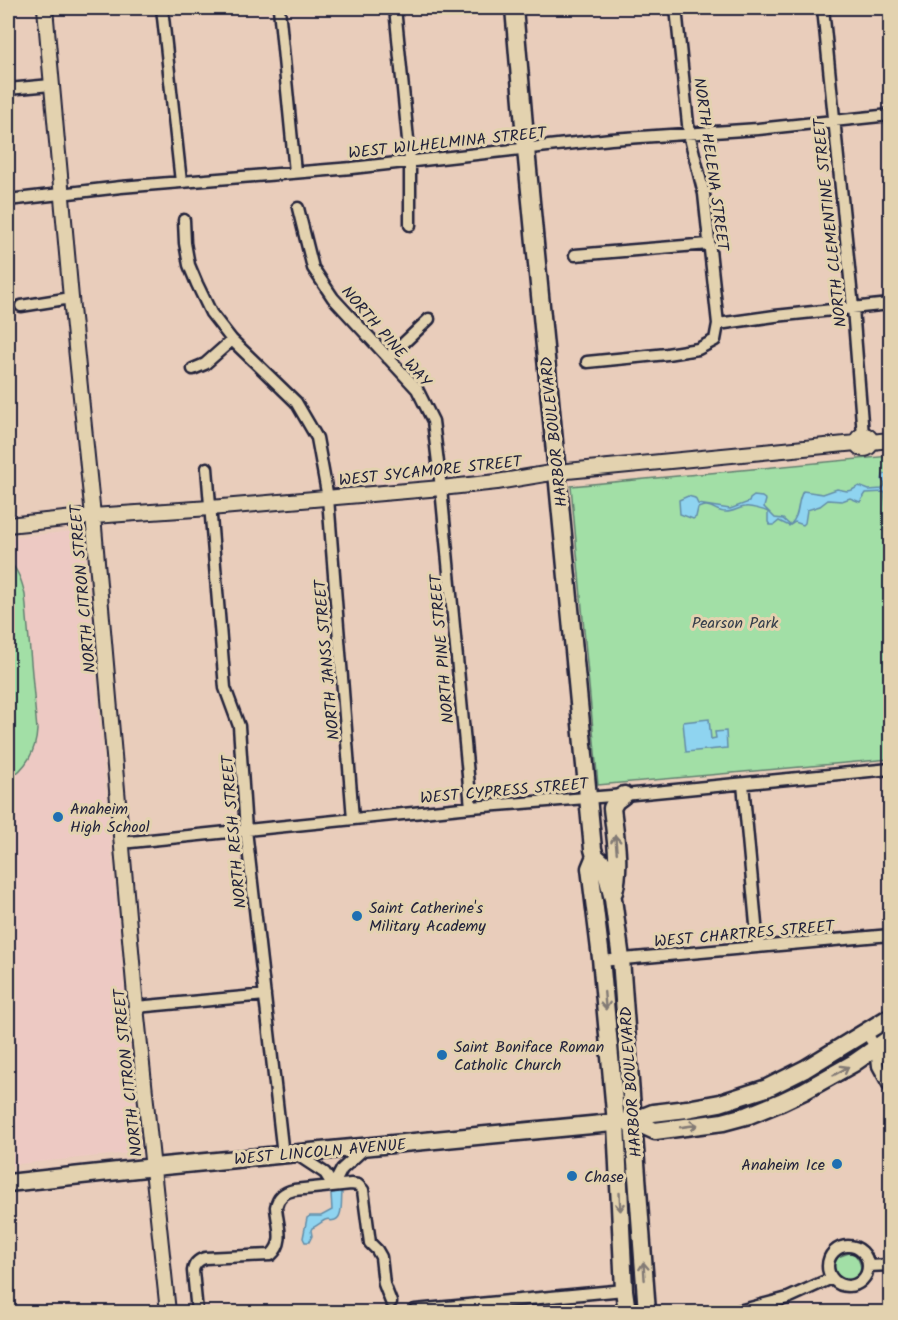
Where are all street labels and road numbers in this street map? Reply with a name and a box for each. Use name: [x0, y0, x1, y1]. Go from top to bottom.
street label: NORTH HELENA STREET: [686, 76, 735, 254]
street label: NORTH CLEMENTINE STREET: [807, 116, 854, 329]
street label: WEST WILHELMINA STREET: [347, 121, 549, 166]
street label: NORTH PINE WAY: [335, 281, 438, 394]
street label: HARBOR BOULEVARD: [534, 355, 575, 508]
street label: WEST SYCAMORE STREET: [338, 449, 524, 494]
street label: NORTH CITRON STREET: [64, 502, 103, 674]
street label: NORTH PINE STREET: [423, 572, 461, 724]
street label: NORTH JANSS STREET: [308, 577, 347, 741]
street label: NORTH RESH STREET: [215, 753, 254, 910]
street label: WEST CYPRESS STREET: [419, 772, 591, 811]
street label: WEST CHARTRES STREET: [653, 914, 837, 955]
street label: NORTH CITRON STREET: [107, 986, 150, 1158]
street label: HARBOR BOULEVARD: [614, 1006, 649, 1158]
street label: WEST LINCOLN AVENUE: [233, 1132, 408, 1172]

